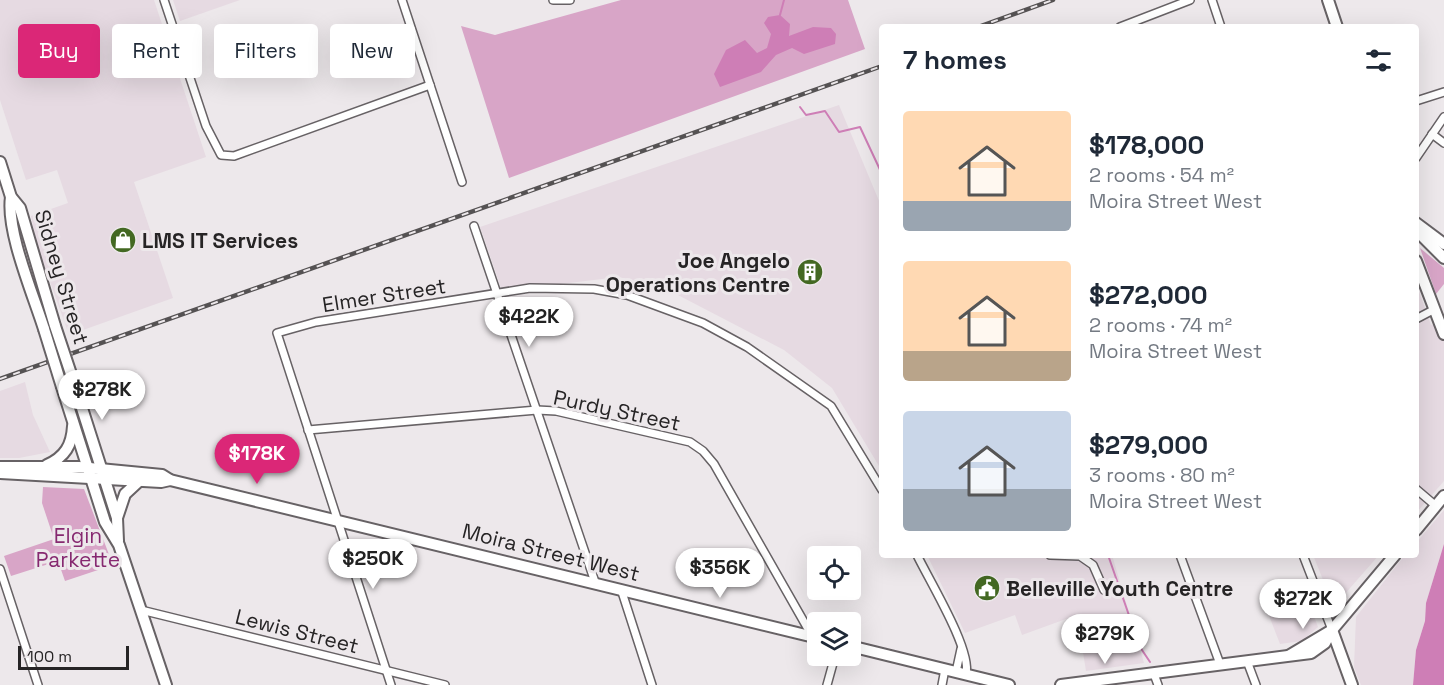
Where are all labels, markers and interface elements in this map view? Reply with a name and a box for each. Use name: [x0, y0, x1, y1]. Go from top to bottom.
chip: Buy: [18, 24, 100, 78]
chip: Rent: [112, 24, 202, 78]
chip: Filters: [214, 24, 318, 78]
chip: New: [330, 24, 415, 78]
text: 7 homes: [903, 43, 1007, 77]
icon: filters: [1362, 44, 1395, 77]
text: $178,000: [1089, 128, 1204, 162]
icon: home: [951, 135, 1023, 207]
text: 2 rooms · 54 m²: [1089, 162, 1234, 188]
text: Moira Street West: [1089, 188, 1262, 214]
street label: Sidney Street: [29, 206, 95, 348]
shop icon: LMS IT Services: [108, 225, 138, 255]
place label: LMS IT Services: [142, 227, 298, 254]
place label: Joe Angelo Operations Centre: [606, 247, 790, 298]
building icon: Joe Angelo Operations Centre: [795, 257, 825, 287]
street label: Elmer Street: [320, 272, 448, 318]
text: $272,000: [1089, 278, 1208, 312]
icon: home: [951, 285, 1023, 357]
pin: $422K: [487, 297, 571, 348]
text: $422K: [498, 303, 560, 329]
text: 2 rooms · 74 m²: [1089, 312, 1232, 338]
text: Moira Street West: [1089, 338, 1262, 364]
pin: $278K: [60, 370, 144, 421]
text: $278K: [72, 376, 132, 402]
street label: Purdy Street: [551, 383, 683, 437]
text: $279,000: [1089, 428, 1208, 462]
pin: $178K: [215, 434, 299, 485]
icon: home: [951, 435, 1023, 507]
text: $178K: [229, 440, 285, 466]
text: 3 rooms · 80 m²: [1089, 462, 1235, 488]
text: Moira Street West: [1089, 488, 1262, 514]
street label: Moira Street West: [460, 517, 642, 587]
park label: Elgin Parkette: [36, 522, 120, 573]
pin: $250K: [331, 539, 415, 590]
text: $250K: [342, 545, 404, 571]
map controls: [807, 546, 861, 666]
button: locate: [807, 546, 861, 600]
pin: $356K: [678, 548, 762, 599]
text: $356K: [689, 554, 751, 580]
public building icon: Belleville Youth Centre: [972, 573, 1002, 603]
place label: Belleville Youth Centre: [1006, 575, 1233, 602]
pin: $272K: [1261, 579, 1345, 630]
text: $272K: [1273, 585, 1333, 611]
street label: Lewis Street: [232, 603, 362, 659]
button: layers: [807, 612, 861, 666]
pin: $279K: [1063, 614, 1147, 665]
text: $279K: [1075, 620, 1135, 646]
scale bar: [18, 643, 129, 670]
text: 100 m: [27, 646, 72, 667]

